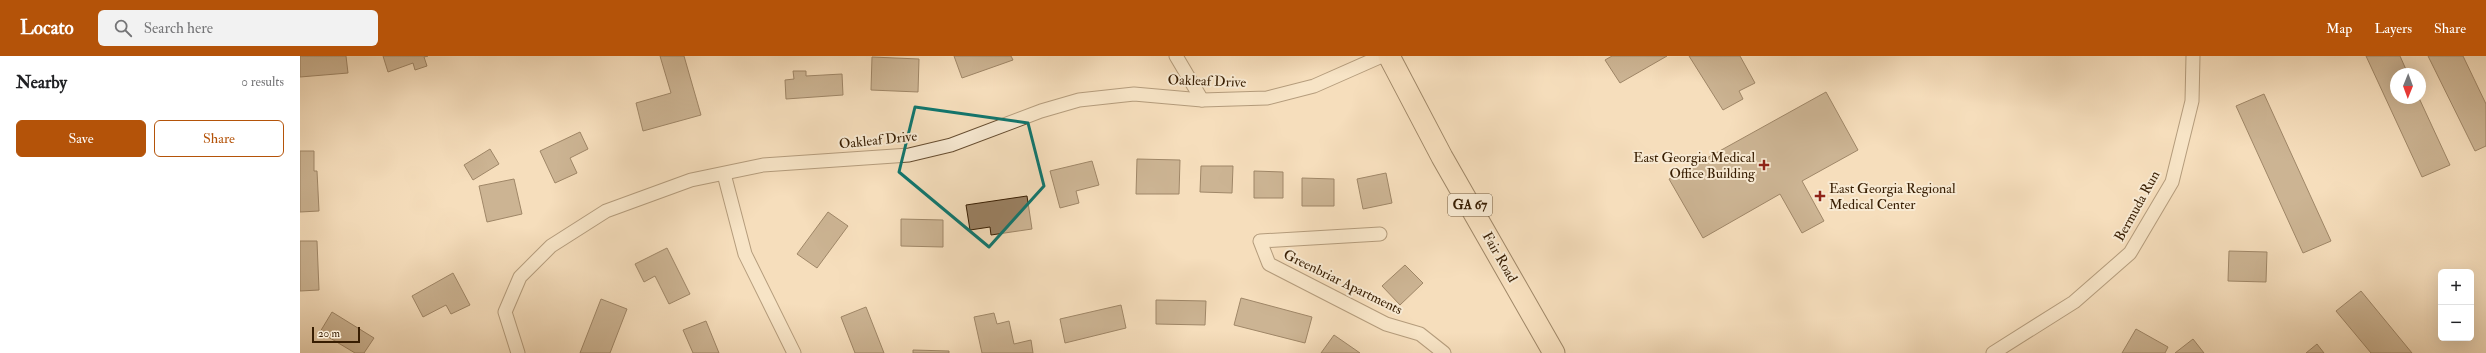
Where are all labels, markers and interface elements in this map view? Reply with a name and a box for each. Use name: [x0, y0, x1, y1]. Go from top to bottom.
search box: [98, 10, 378, 46]
text: Locato: [20, 16, 74, 40]
icon: search: [112, 17, 134, 39]
text: Search here: [144, 19, 213, 38]
text: Map: [2326, 20, 2352, 37]
text: Layers: [2374, 20, 2412, 37]
text: Share: [2434, 20, 2466, 37]
north arrow: [2390, 68, 2426, 104]
street label: Oakleaf Drive: [1167, 71, 1247, 91]
text: Nearby: [16, 72, 67, 93]
text: 0 results: [241, 74, 284, 90]
button: Save: [16, 120, 146, 157]
button: Share: [154, 120, 284, 157]
street label: Oakleaf Drive: [838, 127, 918, 153]
place label: East Georgia Medical Office Building: [1633, 149, 1756, 182]
marker: East Georgia Medical Office Building: [1758, 159, 1770, 171]
street label: Bermuda Run: [2111, 168, 2163, 244]
place label: East Georgia Regional Medical Center: [1829, 180, 1956, 213]
marker: East Georgia Regional Medical Center: [1814, 190, 1826, 202]
road number: GA 67: [1448, 194, 1492, 216]
street label: Fair Road: [1479, 229, 1521, 285]
street label: Greenbriar Apartments: [1280, 246, 1405, 319]
map controls: [2438, 269, 2474, 341]
button: +: [2438, 269, 2474, 305]
button: −: [2438, 305, 2474, 341]
scale bar: [312, 325, 360, 344]
text: 20 m: [318, 327, 340, 340]

